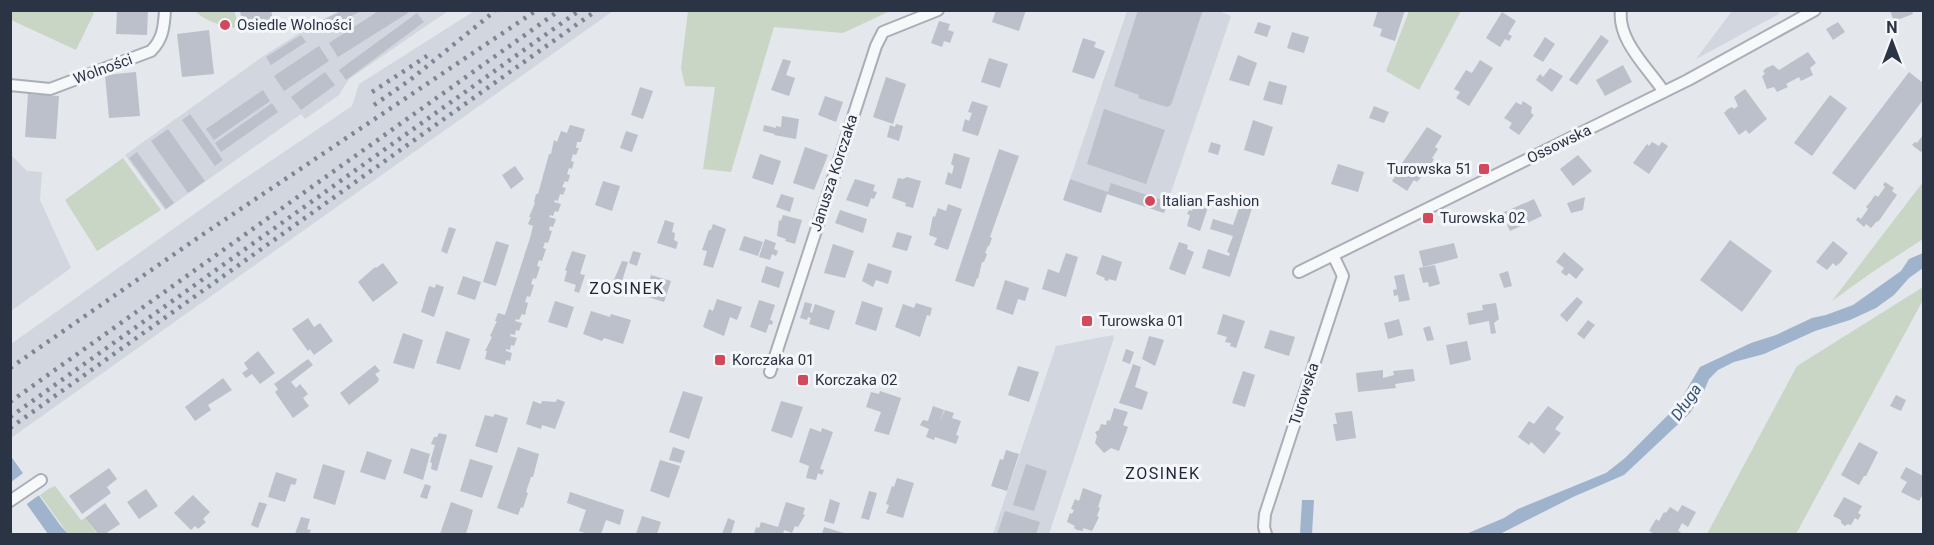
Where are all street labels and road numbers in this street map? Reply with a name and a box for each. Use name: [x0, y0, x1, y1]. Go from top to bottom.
street label: Wolności: [71, 50, 135, 88]
street label: Janusza Korczaka: [807, 112, 861, 234]
street label: Ossowska: [1524, 121, 1594, 167]
street label: Turowska: [1285, 360, 1323, 428]

